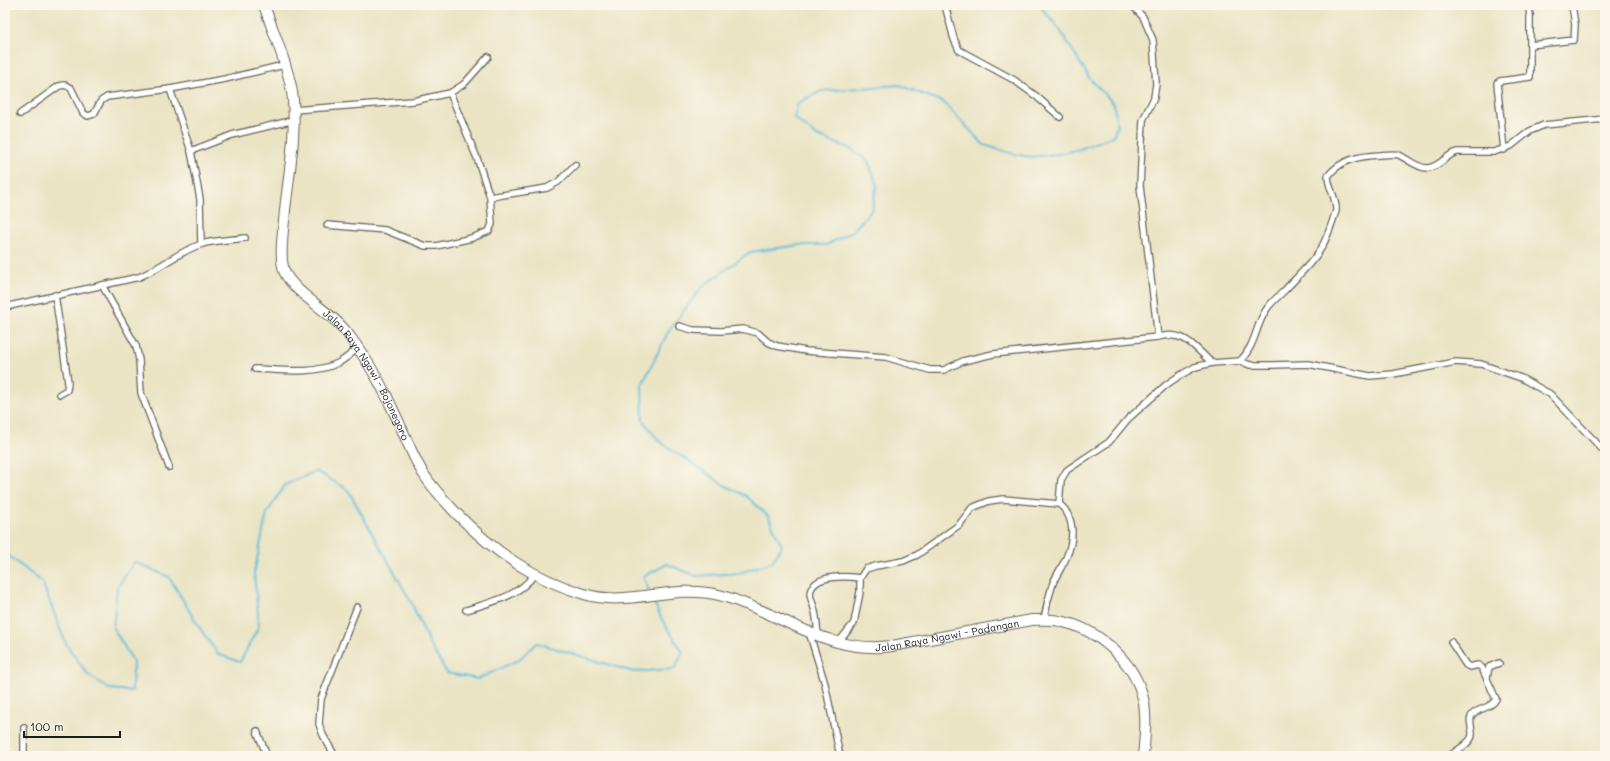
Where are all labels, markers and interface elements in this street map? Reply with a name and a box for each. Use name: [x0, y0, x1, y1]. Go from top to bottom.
street label: Jalan Raya Ngawi - Bojonegoro: [320, 306, 413, 442]
street label: Jalan Raya Ngawi - Padangan: [875, 616, 1020, 654]
scale bar: [24, 713, 120, 739]
text: 100 m: [30, 718, 64, 734]

